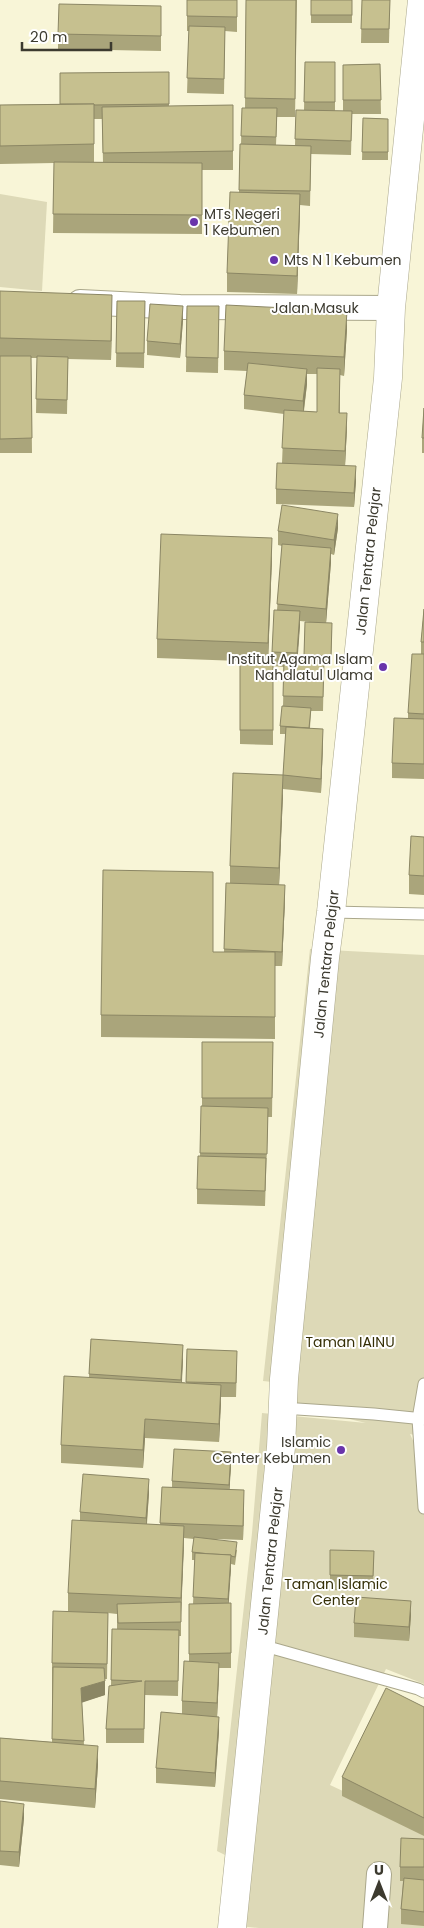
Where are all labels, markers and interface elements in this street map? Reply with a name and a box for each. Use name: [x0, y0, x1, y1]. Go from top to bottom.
scale bar: [22, 20, 111, 52]
text: 20 m: [30, 26, 68, 47]
place label: MTs Negeri 1 Kebumen: [204, 204, 280, 240]
marker: MTs Negeri 1 Kebumen: [188, 216, 200, 228]
place label: Mts N 1 Kebumen: [284, 250, 402, 270]
marker: Mts N 1 Kebumen: [268, 254, 280, 266]
street label: Jalan Masuk: [271, 298, 360, 318]
street label: Jalan Tentara Pelajar: [350, 486, 386, 636]
place label: Institut Agama Islam Nahdlatul Ulama: [228, 649, 373, 685]
marker: Institut Agama Islam Nahdlatul Ulama: [377, 661, 389, 673]
street label: Jalan Tentara Pelajar: [308, 889, 344, 1039]
park label: Taman IAINU: [305, 1332, 395, 1352]
place label: Islamic Center Kebumen: [212, 1432, 331, 1468]
marker: Islamic Center Kebumen: [335, 1444, 347, 1456]
street label: Jalan Tentara Pelajar: [252, 1486, 288, 1636]
park label: Taman Islamic Center: [284, 1574, 388, 1610]
north arrow: [354, 1858, 404, 1908]
text: U: [374, 1860, 384, 1880]

